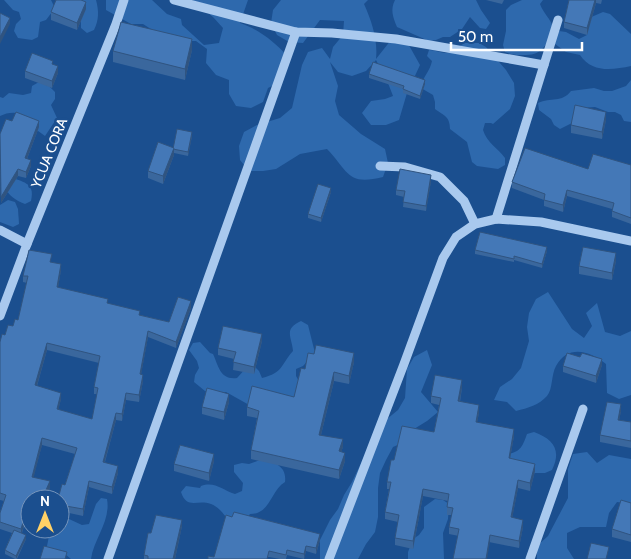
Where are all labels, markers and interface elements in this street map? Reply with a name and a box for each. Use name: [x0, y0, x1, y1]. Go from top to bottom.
scale bar: [451, 20, 582, 52]
text: 50 m: [458, 28, 493, 46]
street label: YCUA CORA: [26, 115, 71, 192]
north arrow: [20, 489, 70, 539]
text: N: [40, 492, 50, 510]

